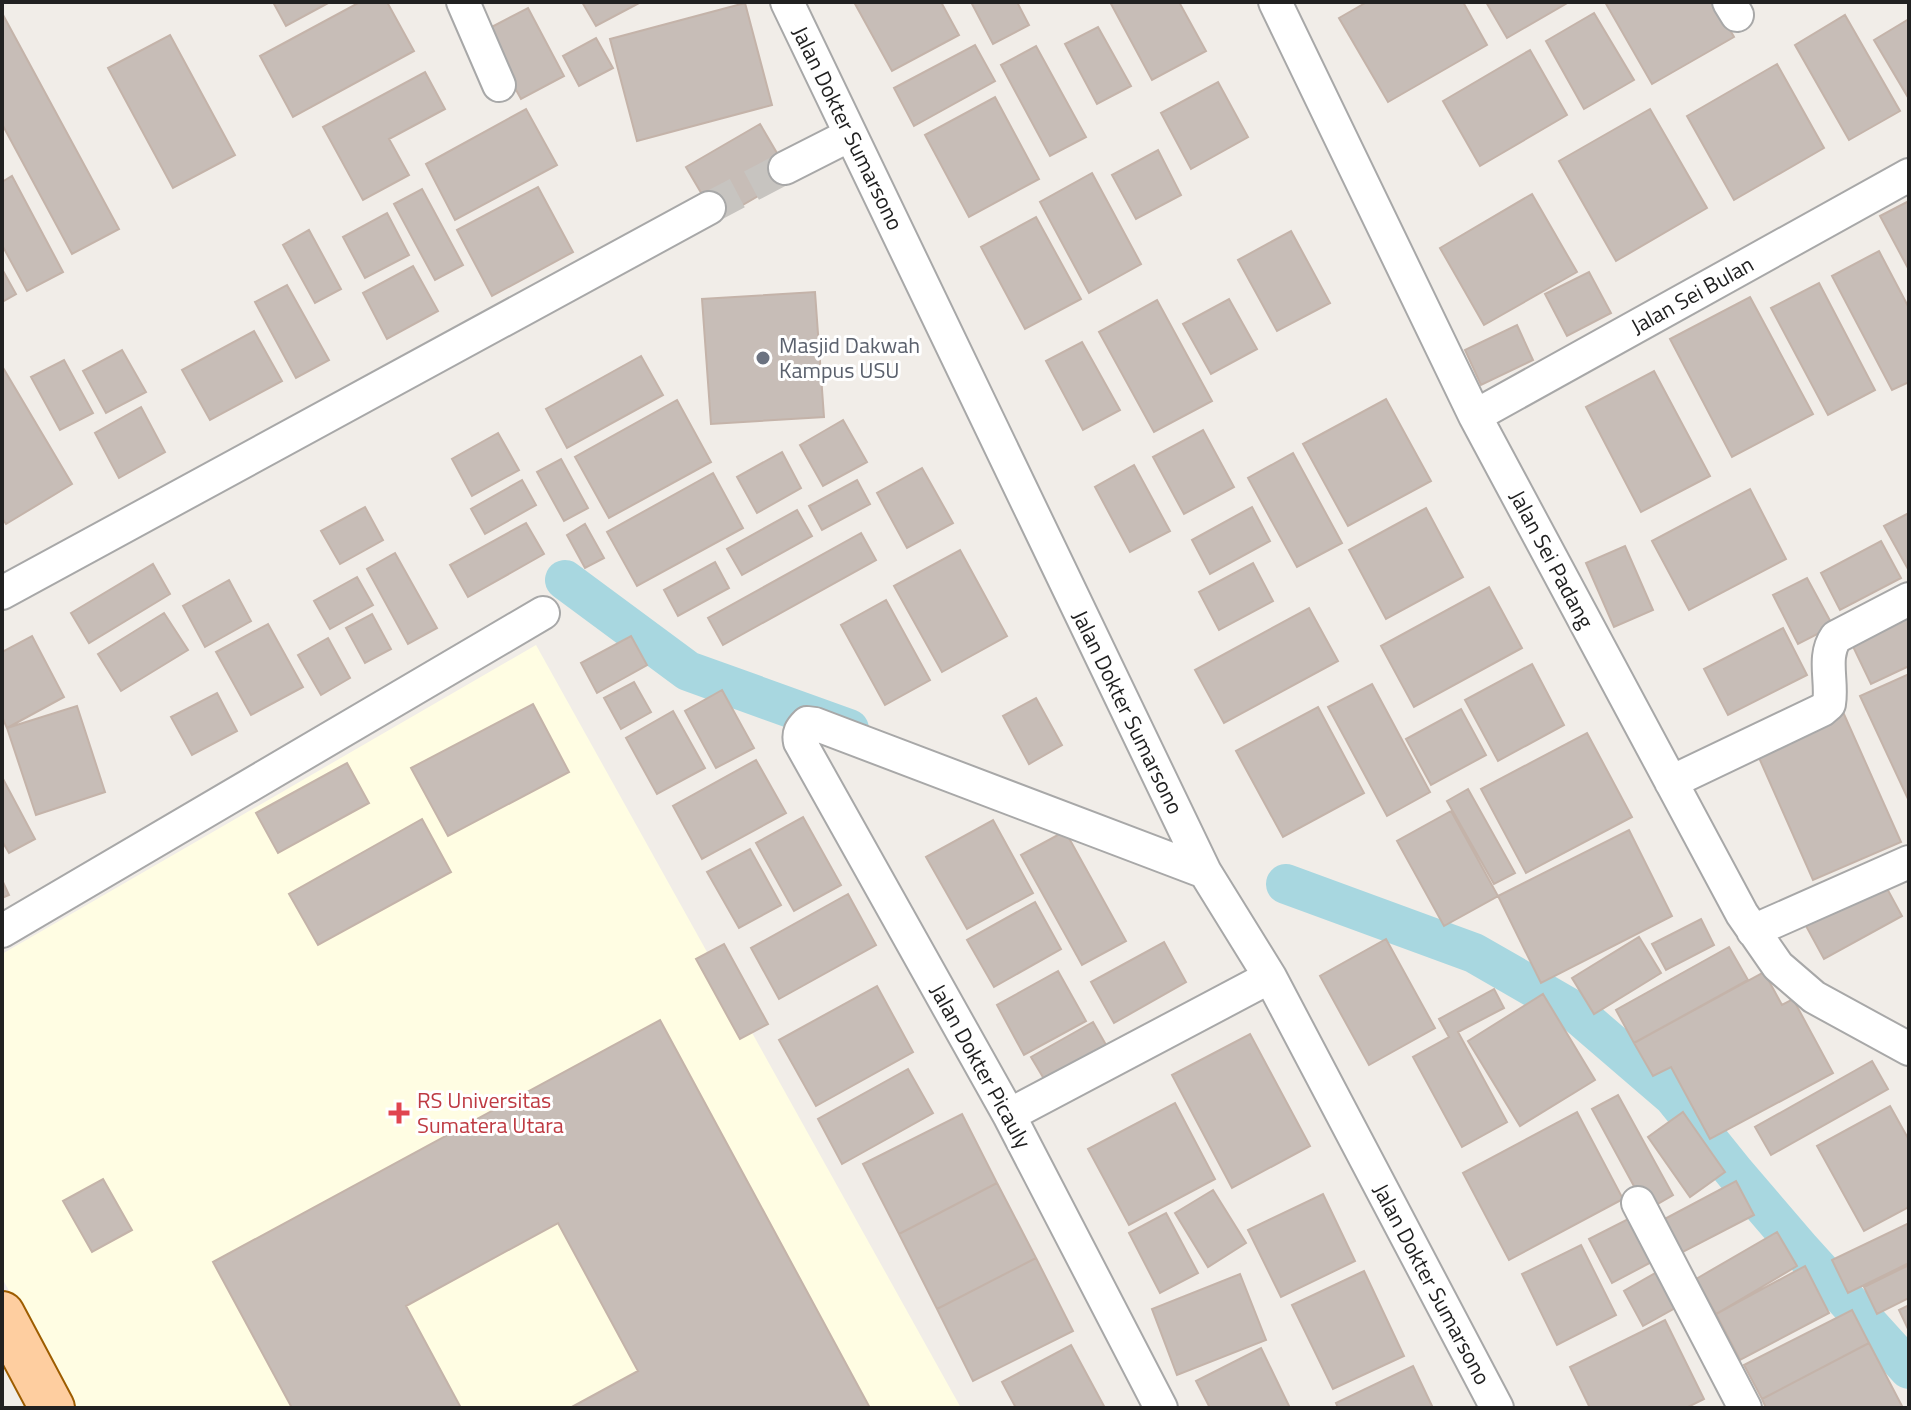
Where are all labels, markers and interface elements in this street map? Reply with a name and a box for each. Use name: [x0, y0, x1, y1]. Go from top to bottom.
street label: Jalan Dokter Sumarsono: [784, 20, 912, 236]
street label: Jalan Sei Bulan: [1624, 247, 1760, 343]
place label: Masjid Dakwah Kampus USU: [779, 328, 920, 387]
marker: Masjid Dakwah Kampus USU: [754, 349, 772, 367]
street label: Jalan Sei Padang: [1501, 484, 1603, 634]
street label: Jalan Dokter Sumarsono: [1064, 604, 1192, 820]
street label: Jalan Dokter Picauly: [922, 977, 1041, 1155]
place label: RS Universitas Sumatera Utara: [417, 1083, 564, 1142]
marker: RS Universitas Sumatera Utara: [388, 1102, 410, 1124]
street label: Jalan Dokter Sumarsono: [1364, 1177, 1500, 1391]

